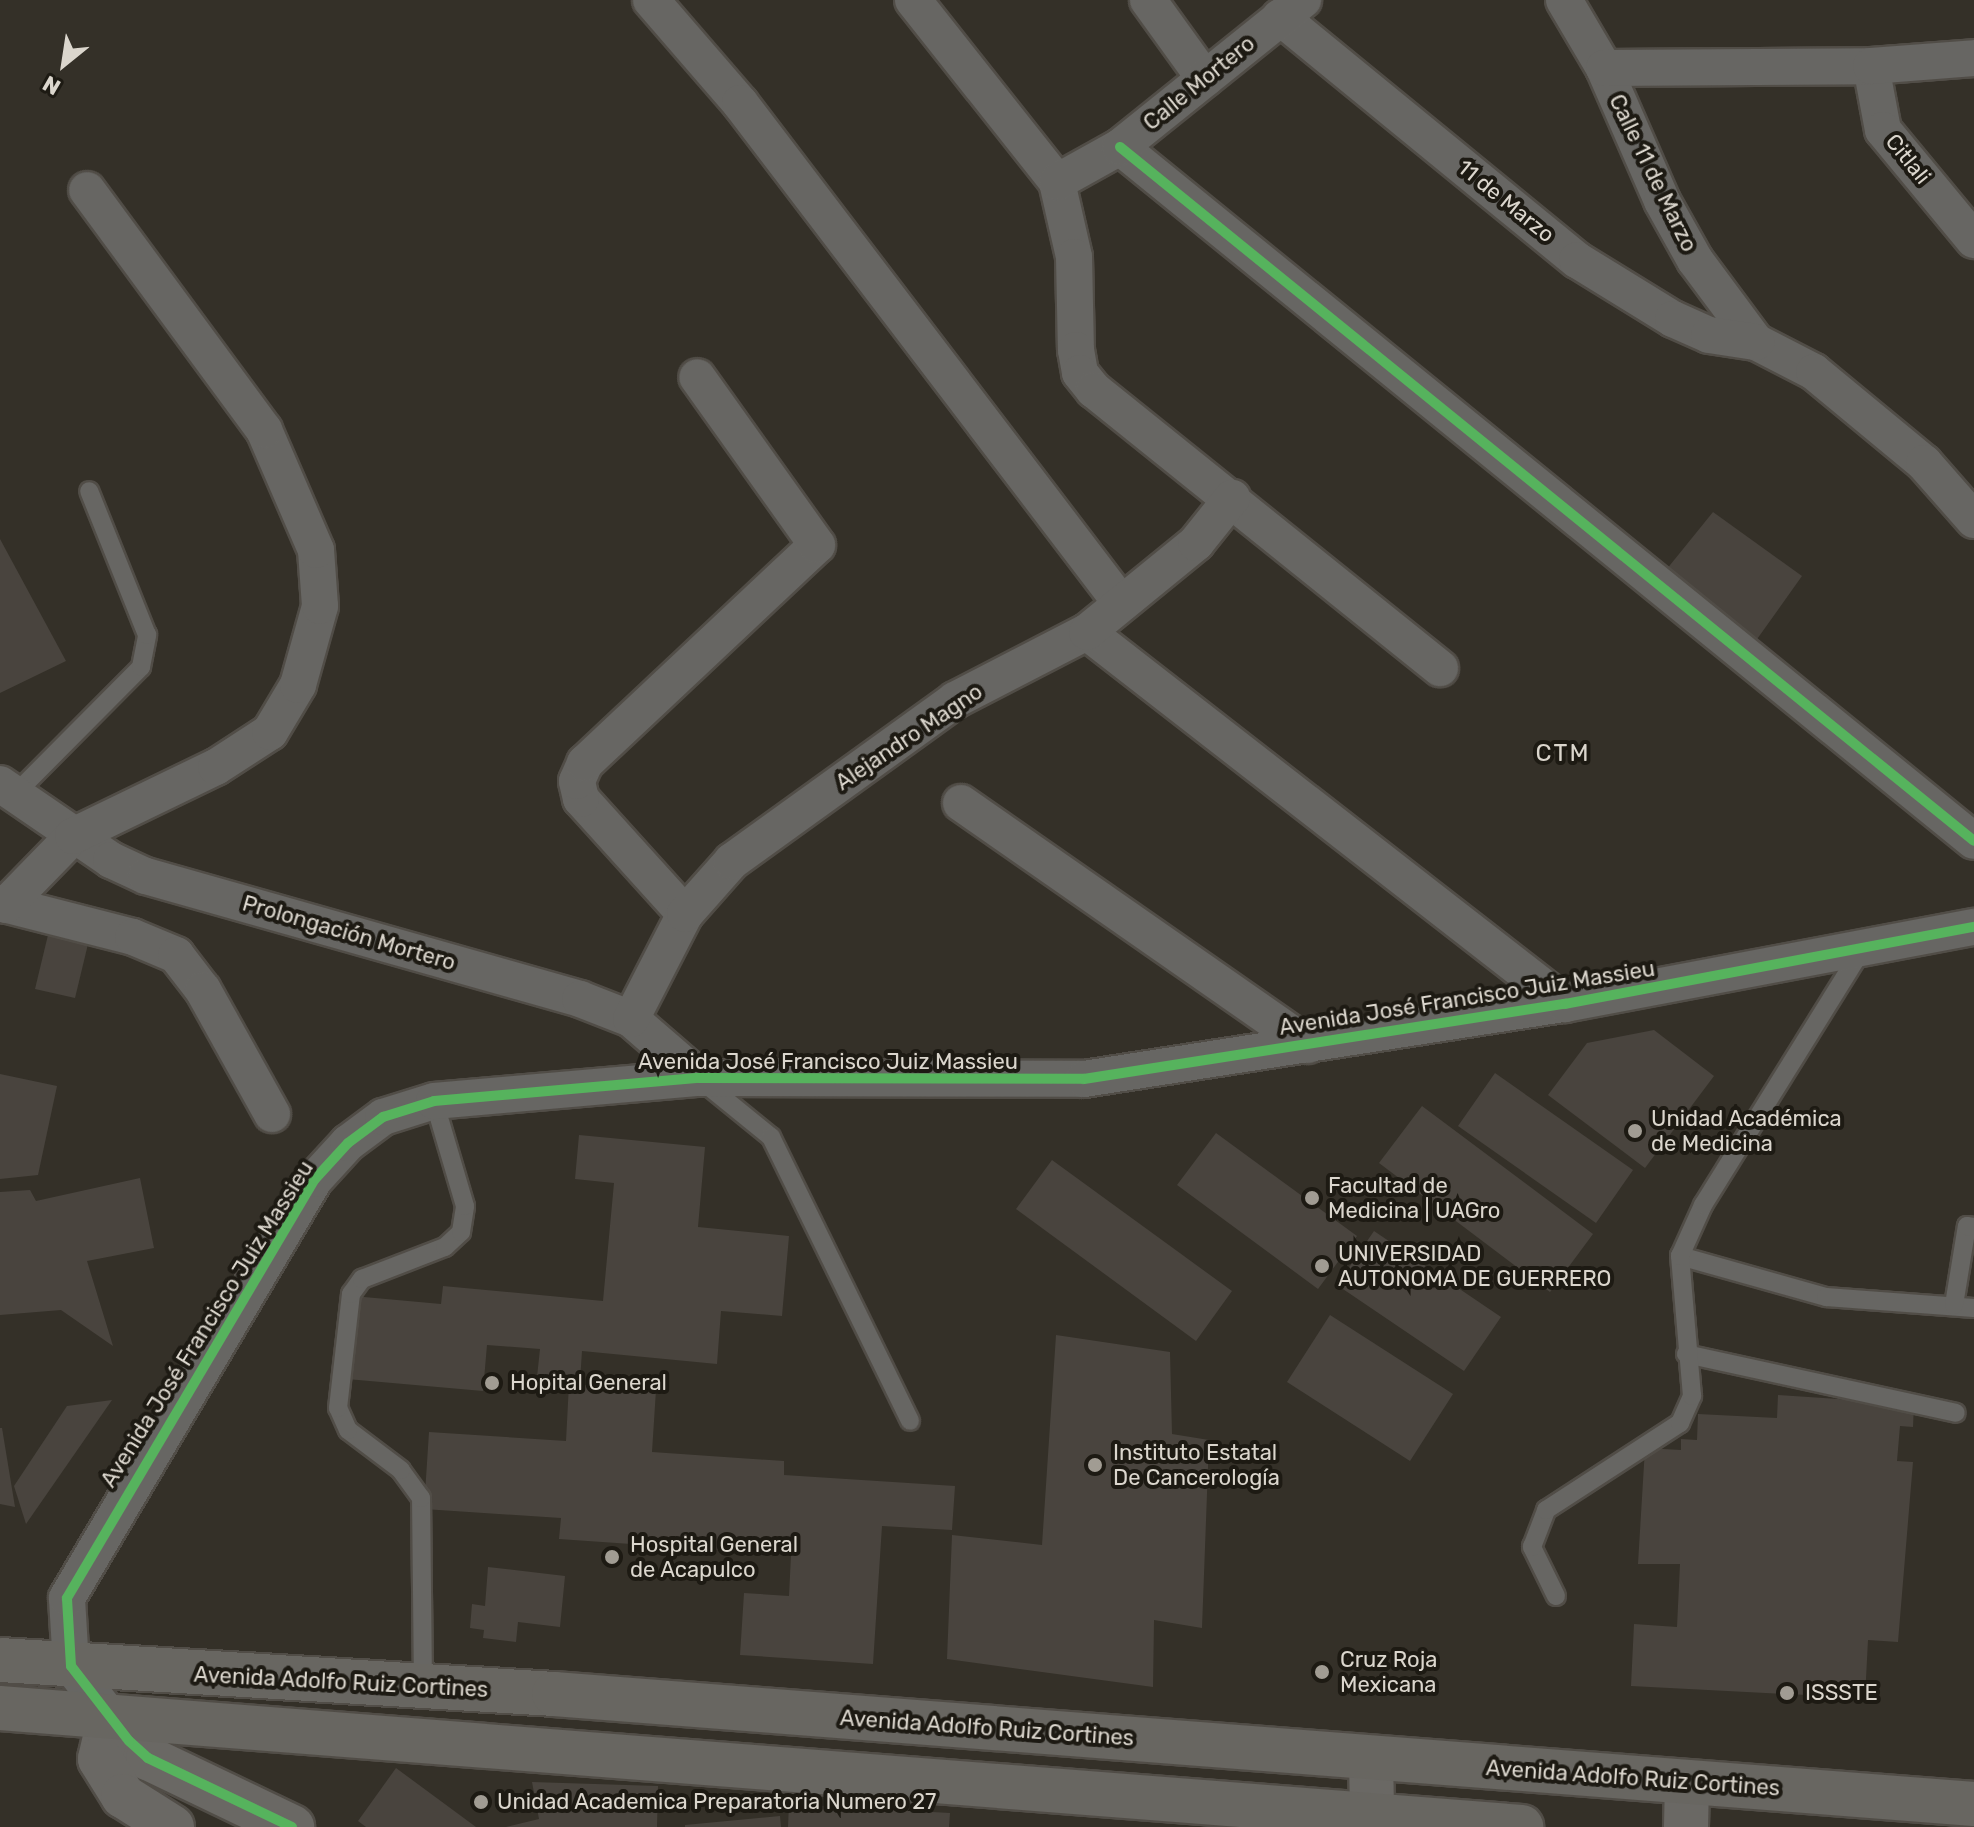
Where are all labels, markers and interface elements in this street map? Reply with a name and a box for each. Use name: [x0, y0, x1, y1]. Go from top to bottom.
north arrow: [24, 24, 104, 104]
street label: Calle Mortero: [1138, 30, 1260, 136]
text: N: [38, 70, 65, 101]
street label: Calle 11 de Marzo: [1603, 90, 1703, 256]
street label: Citlali: [1880, 129, 1936, 189]
street label: 11 de Marzo: [1452, 154, 1560, 248]
street label: Alejandro Magno: [831, 678, 987, 796]
district label: CTM: [1536, 740, 1590, 768]
street label: Prolongación Mortero: [239, 890, 459, 976]
street label: Avenida José Francisco Juiz Massieu: [1277, 955, 1657, 1041]
street label: Avenida José Francisco Juiz Massieu: [638, 1049, 1018, 1075]
place label: Unidad Académica de Medicina: [1651, 1105, 1842, 1156]
marker: Unidad Académica de Medicina: [1626, 1122, 1644, 1140]
street label: Avenida José Francisco Juiz Massieu: [95, 1156, 319, 1492]
place label: Facultad de Medicina | UAGro: [1328, 1172, 1500, 1224]
marker: Facultad de Medicina | UAGro: [1303, 1189, 1321, 1207]
place label: UNIVERSIDAD AUTONOMA DE GUERRERO: [1338, 1240, 1612, 1292]
marker: UNIVERSIDAD AUTONOMA DE GUERRERO: [1313, 1257, 1331, 1275]
place label: Hopital General: [510, 1370, 667, 1396]
marker: Hopital General: [481, 1372, 503, 1394]
place label: Instituto Estatal De Cancerología: [1113, 1439, 1280, 1490]
marker: Instituto Estatal De Cancerología: [1084, 1454, 1106, 1476]
place label: Hospital General de Acapulco: [630, 1531, 798, 1582]
marker: Hospital General de Acapulco: [601, 1546, 623, 1568]
place label: Cruz Roja Mexicana: [1340, 1646, 1437, 1698]
street label: Avenida Adolfo Ruiz Cortines: [193, 1661, 489, 1703]
marker: Cruz Roja Mexicana: [1311, 1661, 1333, 1683]
place label: ISSSTE: [1805, 1680, 1878, 1706]
marker: ISSSTE: [1776, 1682, 1798, 1704]
street label: Avenida Adolfo Ruiz Cortines: [839, 1705, 1135, 1751]
street label: Avenida Adolfo Ruiz Cortines: [1485, 1755, 1781, 1801]
place label: Unidad Academica Preparatoria Numero 27: [497, 1789, 937, 1815]
marker: Unidad Academica Preparatoria Numero 27: [472, 1793, 490, 1811]

